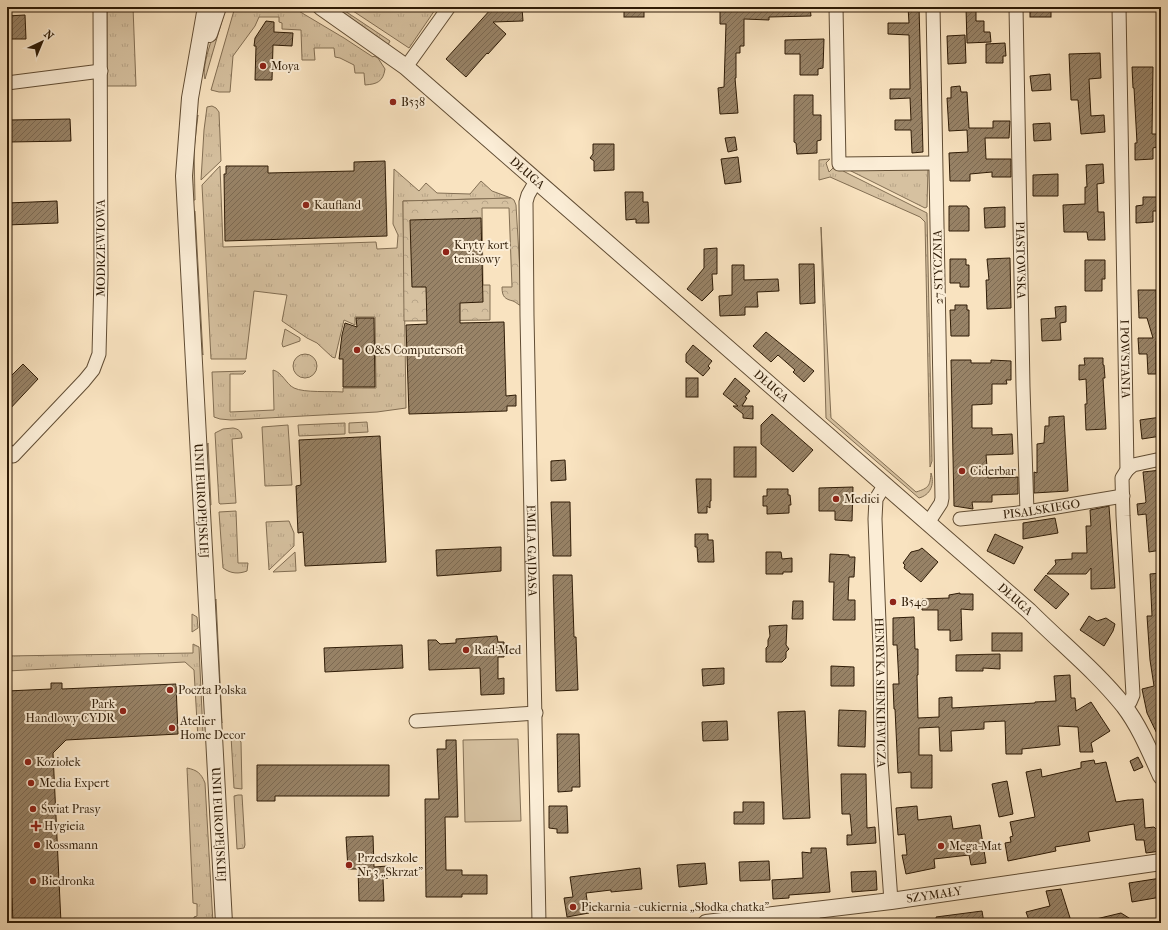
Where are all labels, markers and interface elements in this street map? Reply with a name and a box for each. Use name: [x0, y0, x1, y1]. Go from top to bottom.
north arrow: [22, 22, 62, 62]
text: N: [41, 28, 57, 43]
place label: Moya: [271, 59, 300, 73]
marker: Moya: [258, 61, 268, 71]
place label: B538: [401, 95, 425, 109]
marker: B538: [388, 97, 398, 107]
street label: DŁUGA: [507, 154, 548, 192]
place label: Kaufland: [314, 198, 361, 212]
street label: MODRZEWIOWA: [93, 199, 108, 297]
marker: Kaufland: [301, 200, 311, 210]
street label: PIASTOWSKA: [1013, 221, 1028, 299]
street label: 27 STYCZNIA: [930, 229, 946, 304]
place label: Kryty kort tenisowy: [454, 238, 510, 266]
marker: Kryty kort tenisowy: [441, 247, 451, 257]
street label: I POWSTANIA: [1117, 319, 1133, 399]
place label: O&S Computersoft: [365, 343, 465, 357]
marker: O&S Computersoft: [352, 345, 362, 355]
street label: DŁUGA: [751, 367, 792, 405]
street label: UNII EUROPEJSKIEJ: [191, 443, 211, 559]
place label: Ciderbar: [970, 464, 1017, 478]
marker: Ciderbar: [957, 466, 967, 476]
place label: Medici: [844, 492, 880, 506]
marker: Medici: [831, 494, 841, 504]
street label: PISALSKIEGO: [1002, 496, 1081, 521]
street label: EMILA GAJDASA: [524, 504, 540, 597]
street label: DŁUGA: [995, 580, 1036, 618]
place label: B540: [901, 595, 928, 609]
marker: B540: [888, 597, 898, 607]
street label: HENRYKA SIENKIEWICZA: [872, 617, 888, 768]
place label: Rad-Med: [474, 643, 522, 657]
marker: Rad-Med: [461, 645, 471, 655]
place label: Poczta Polska: [178, 683, 247, 697]
marker: Poczta Polska: [165, 685, 175, 695]
place label: Park Handlowy CYDR: [25, 697, 116, 725]
marker: Park Handlowy CYDR: [118, 706, 128, 716]
place label: Atelier Home Decor: [179, 714, 246, 742]
marker: Atelier Home Decor: [167, 723, 177, 733]
place label: Koziołek: [36, 755, 81, 769]
marker: Koziołek: [23, 757, 33, 767]
street label: UNII EUROPEJSKIEJ: [209, 767, 229, 883]
place label: Media Expert: [39, 776, 110, 790]
marker: Media Expert: [26, 778, 36, 788]
place label: Świat Prasy: [41, 801, 101, 816]
marker: Świat Prasy: [28, 804, 38, 814]
place label: Hygieia: [44, 819, 85, 833]
marker: Hygieia: [31, 821, 41, 831]
place label: Rossmann: [45, 838, 98, 852]
place label: Mega-Mat: [949, 839, 1002, 853]
marker: Rossmann: [32, 840, 42, 850]
marker: Mega-Mat: [936, 841, 946, 851]
place label: Przedszkole Nr 3 „Skrzat”: [357, 851, 423, 879]
marker: Przedszkole Nr 3 „Skrzat”: [344, 860, 354, 870]
place label: Biedronka: [41, 874, 95, 888]
marker: Biedronka: [28, 876, 38, 886]
street label: SZYMAŁY: [905, 884, 964, 906]
place label: Piekarnia - cukiernia „Słodka chatka”: [581, 900, 769, 914]
marker: Piekarnia - cukiernia „Słodka chatka”: [568, 902, 578, 912]

